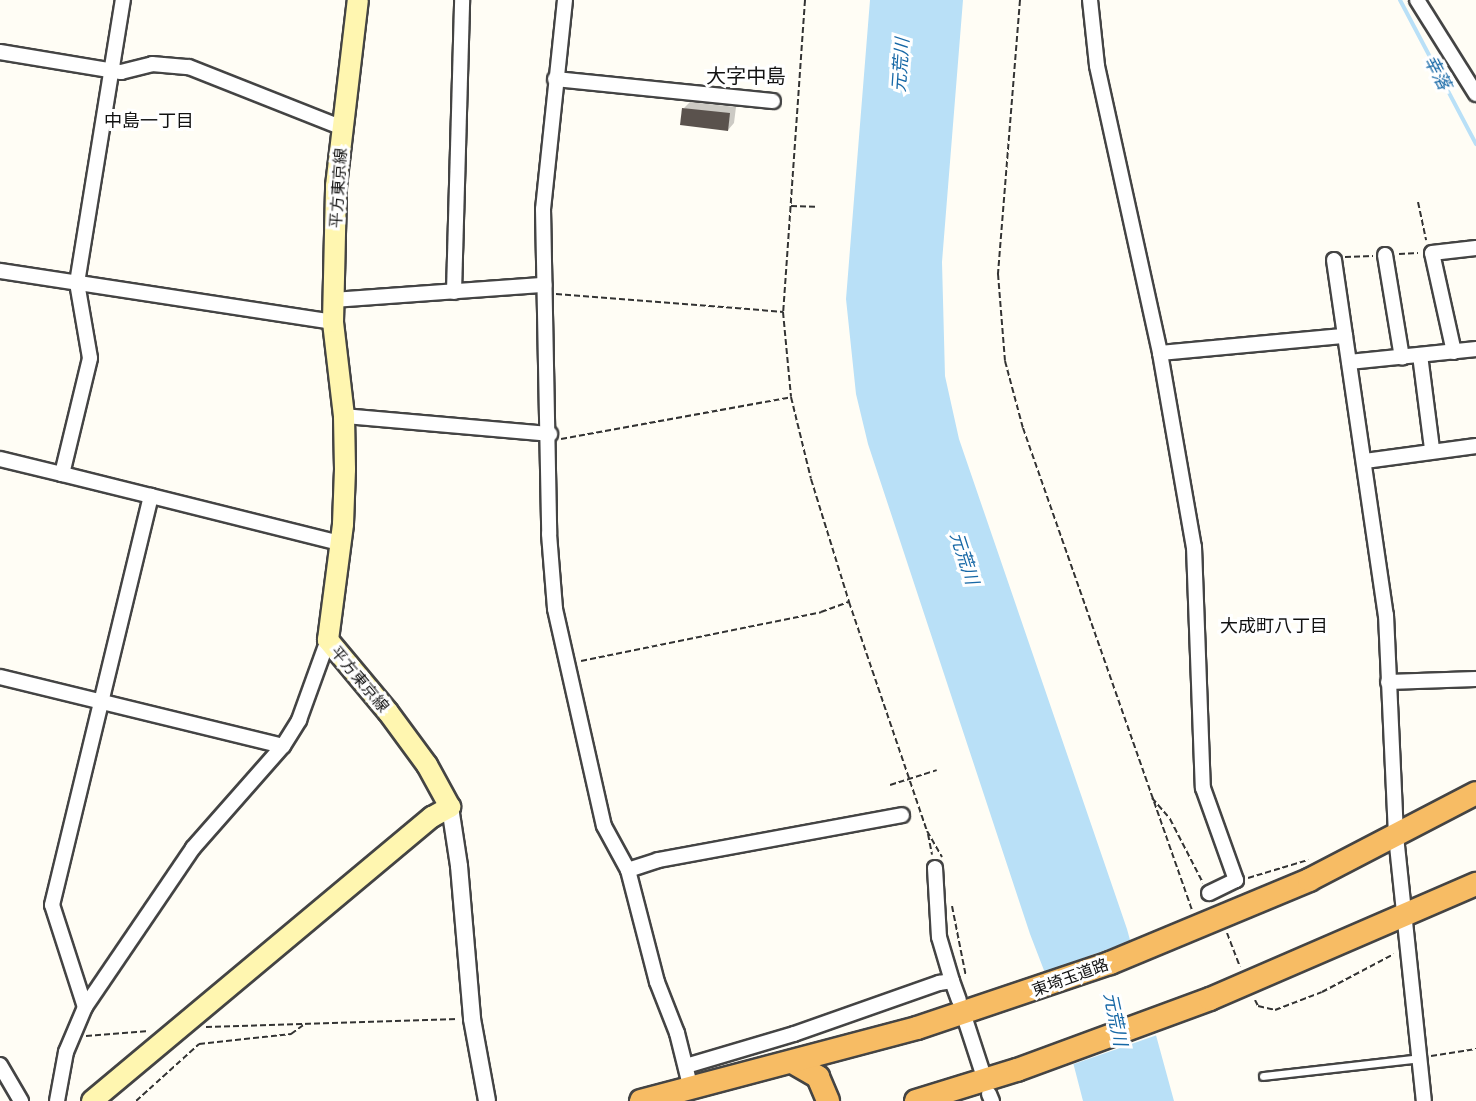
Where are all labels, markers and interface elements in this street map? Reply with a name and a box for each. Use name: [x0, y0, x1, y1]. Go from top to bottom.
water label: 元荒川: [887, 37, 913, 93]
water label: 幸落: [1420, 51, 1456, 93]
district label: 大字中島: [706, 63, 786, 87]
district label: 中島一丁目: [104, 109, 194, 131]
street label: 平方東京線: [326, 147, 350, 229]
water label: 元荒川: [946, 529, 984, 587]
district label: 大成町八丁目: [1220, 614, 1328, 636]
street label: 平方東京線: [327, 642, 393, 716]
street label: 東埼玉道路: [1029, 954, 1111, 1000]
water label: 元荒川: [1100, 990, 1132, 1048]

